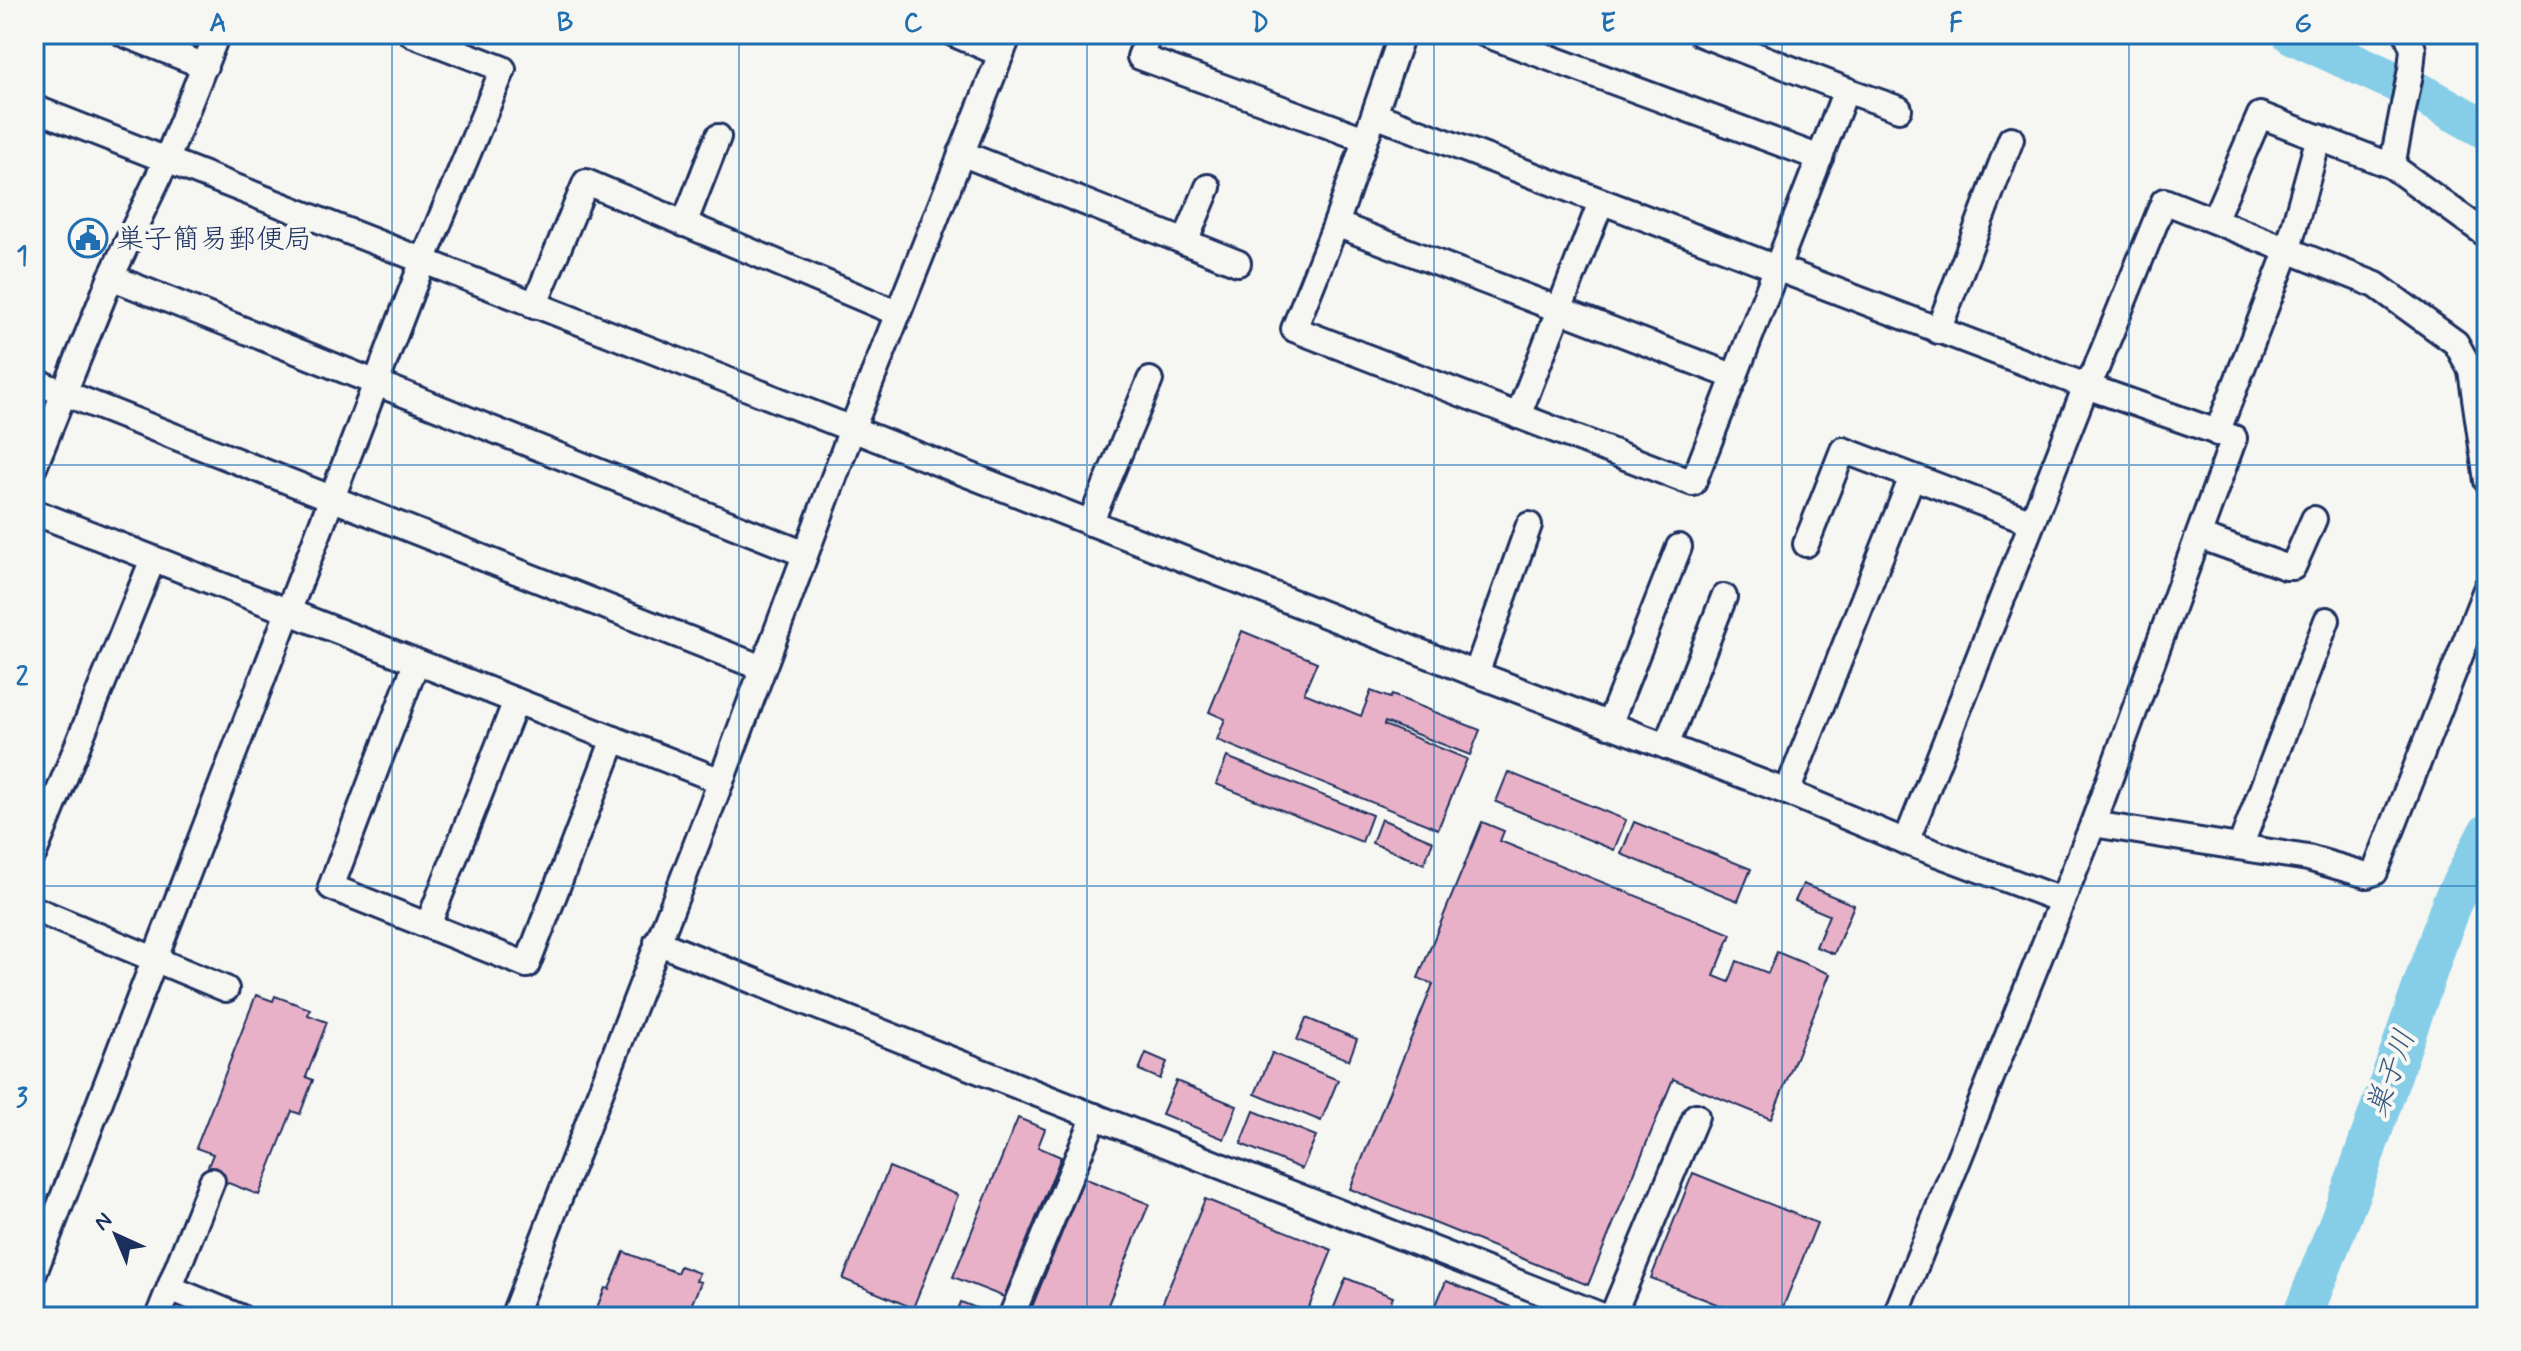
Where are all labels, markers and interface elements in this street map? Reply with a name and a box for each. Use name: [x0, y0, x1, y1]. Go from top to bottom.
text: A: [209, 7, 227, 41]
text: B: [557, 7, 573, 41]
text: C: [904, 7, 923, 41]
text: D: [1251, 7, 1269, 41]
text: E: [1600, 7, 1616, 41]
text: F: [1949, 7, 1963, 41]
text: G: [2294, 7, 2312, 41]
public building icon: 巣子簡易郵便局: [67, 217, 109, 259]
place label: 巣子簡易郵便局: [116, 222, 312, 259]
text: 1: [16, 240, 28, 274]
text: 2: [16, 661, 29, 695]
water label: 巣子川: [2358, 1025, 2425, 1122]
text: 3: [16, 1082, 28, 1116]
north arrow: [76, 1195, 156, 1275]
text: N: [88, 1207, 118, 1237]

